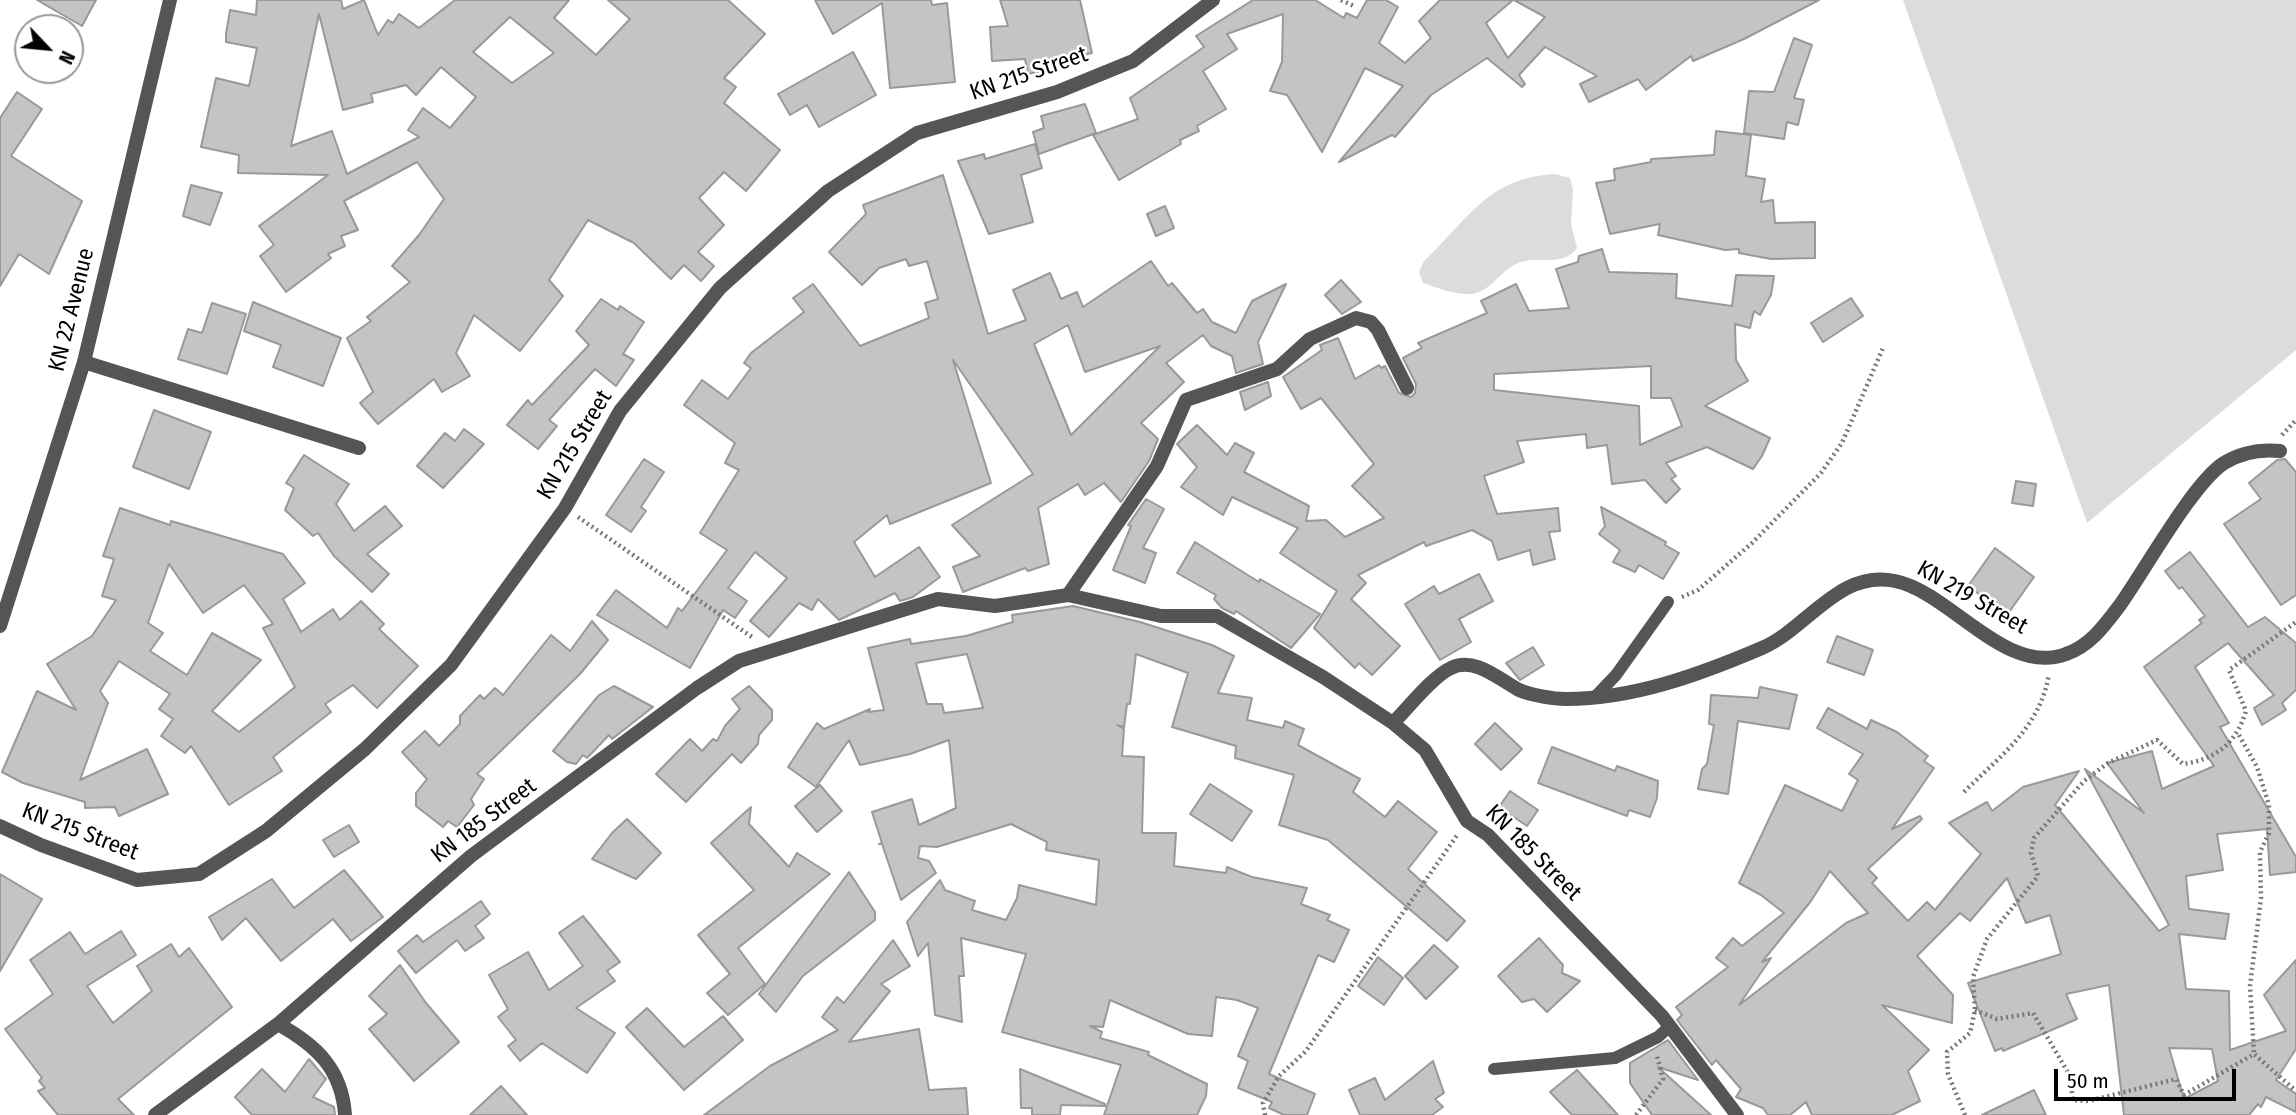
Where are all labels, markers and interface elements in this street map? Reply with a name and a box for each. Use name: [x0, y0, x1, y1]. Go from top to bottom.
north arrow: [14, 14, 84, 84]
street label: KN 215 Street: [967, 41, 1091, 107]
text: N: [54, 47, 79, 68]
street label: KN 22 Avenue: [43, 245, 101, 375]
street label: KN 215 Street: [532, 385, 618, 505]
street label: KN 219 Street: [1912, 555, 2032, 641]
street label: KN 185 Street: [426, 773, 542, 869]
street label: KN 215 Street: [18, 797, 142, 867]
street label: KN 185 Street: [1479, 799, 1587, 907]
scale bar: [2058, 1056, 2240, 1100]
text: 50 m: [2067, 1068, 2109, 1094]

